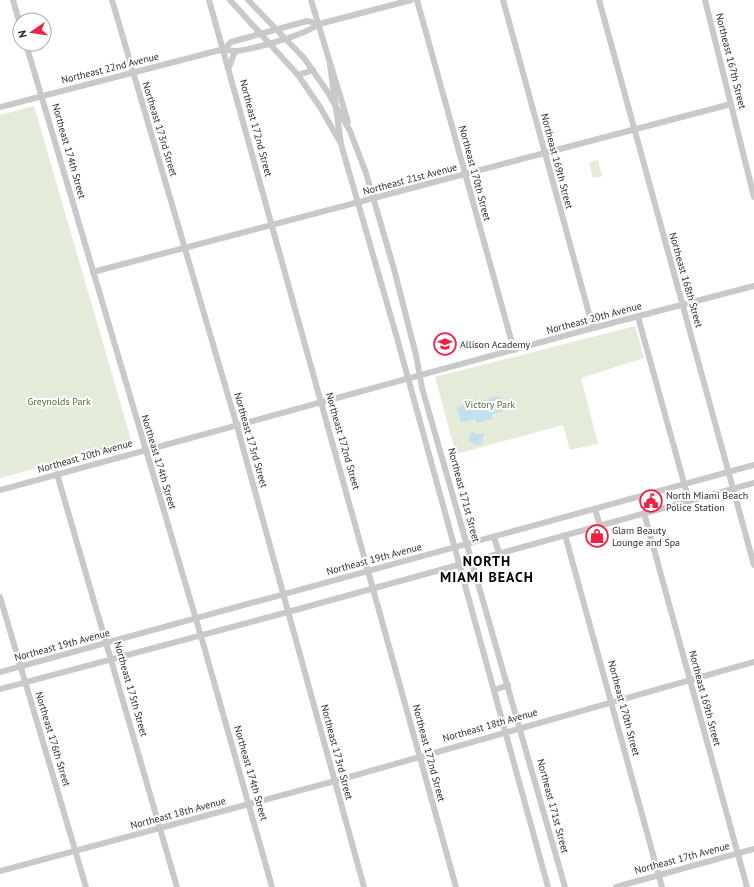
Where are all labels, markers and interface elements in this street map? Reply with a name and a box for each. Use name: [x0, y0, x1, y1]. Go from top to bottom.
north arrow: [12, 12, 52, 52]
street label: Northeast 167th Street: [713, 12, 749, 111]
text: N: [15, 29, 30, 39]
street label: Northeast 22nd Avenue: [60, 50, 160, 86]
street label: Northeast 172nd Street: [237, 78, 275, 179]
street label: Northeast 173rd Street: [139, 80, 181, 178]
street label: Northeast 174th Street: [49, 102, 89, 201]
street label: Northeast 169th Street: [538, 112, 576, 211]
street label: Northeast 170th Street: [456, 124, 494, 223]
street label: Northeast 21st Avenue: [361, 160, 459, 198]
street label: Northeast 168th Street: [666, 231, 706, 330]
street label: Northeast 20th Avenue: [545, 299, 643, 337]
school or university icon: Allison Academy: [432, 331, 458, 357]
place label: Allison Academy: [460, 338, 531, 351]
street label: Northeast 173rd Street: [231, 391, 271, 490]
street label: Northeast 172nd Street: [323, 391, 363, 492]
park label: Greynolds Park: [27, 395, 91, 408]
park label: Victory Park: [464, 398, 515, 411]
street label: Northeast 174th Street: [138, 413, 180, 512]
street label: Northeast 20th Avenue: [36, 436, 134, 476]
street label: Northeast 171st Street: [445, 446, 483, 544]
public building icon: North Miami Beach Police Station: [638, 488, 664, 514]
place label: North Miami Beach Police Station: [666, 489, 748, 514]
shop icon: Glam Beauty Lounge and Spa: [584, 523, 610, 549]
place label: Glam Beauty Lounge and Spa: [612, 524, 680, 549]
street label: Northeast 19th Avenue: [325, 540, 423, 578]
district label: NORTH MIAMI BEACH: [440, 552, 534, 586]
street label: Northeast 19th Avenue: [13, 626, 111, 664]
street label: Northeast 175th Street: [111, 640, 151, 739]
street label: Northeast 169th Street: [686, 649, 724, 748]
street label: Northeast 170th Street: [605, 659, 643, 758]
street label: Northeast 176th Street: [32, 690, 74, 789]
street label: Northeast 173rd Street: [318, 703, 356, 802]
street label: Northeast 172nd Street: [410, 703, 448, 804]
street label: Northeast 18th Avenue: [441, 705, 539, 745]
street label: Northeast 174th Street: [231, 724, 271, 823]
street label: Northeast 171st Street: [534, 757, 572, 855]
street label: Northeast 18th Avenue: [129, 794, 227, 832]
street label: Northeast 17th Avenue: [633, 839, 731, 877]

